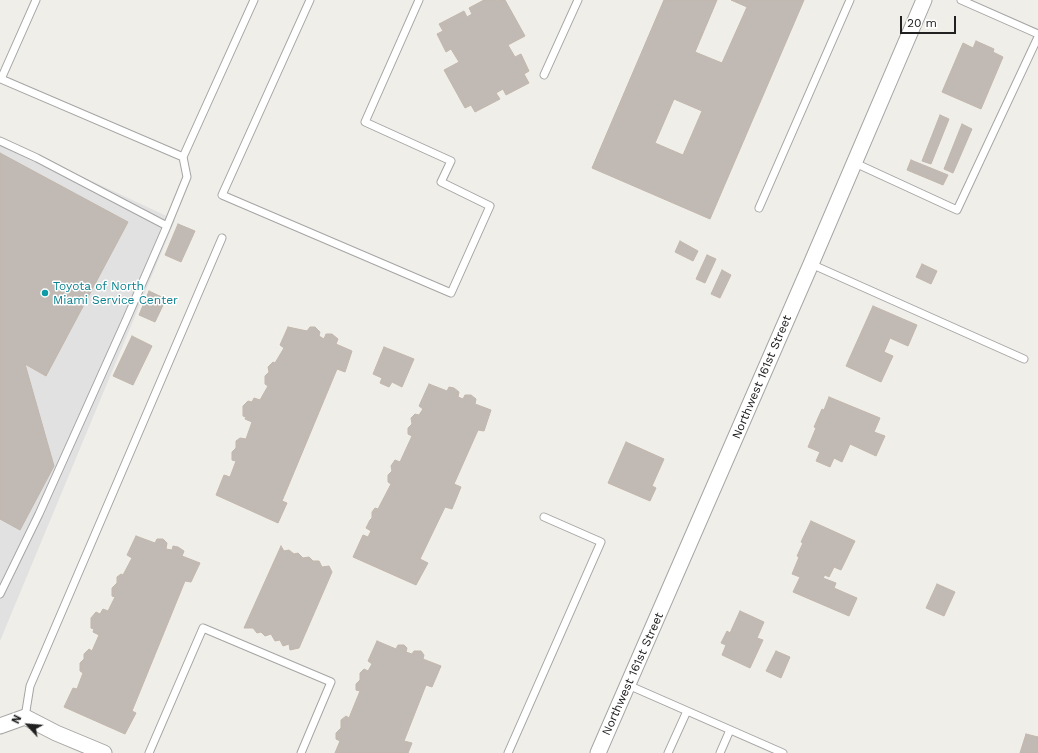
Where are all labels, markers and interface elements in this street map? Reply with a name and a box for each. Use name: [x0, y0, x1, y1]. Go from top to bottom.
scale bar: [902, 8, 958, 34]
text: 20 m: [907, 16, 937, 30]
place label: Toyota of North Miami Service Center: [53, 279, 178, 307]
marker: Toyota of North Miami Service Center: [40, 288, 50, 298]
street label: Northwest 161st Street: [729, 313, 795, 441]
street label: Northwest 161st Street: [599, 610, 667, 738]
north arrow: [8, 705, 48, 745]
text: N: [9, 713, 24, 726]

